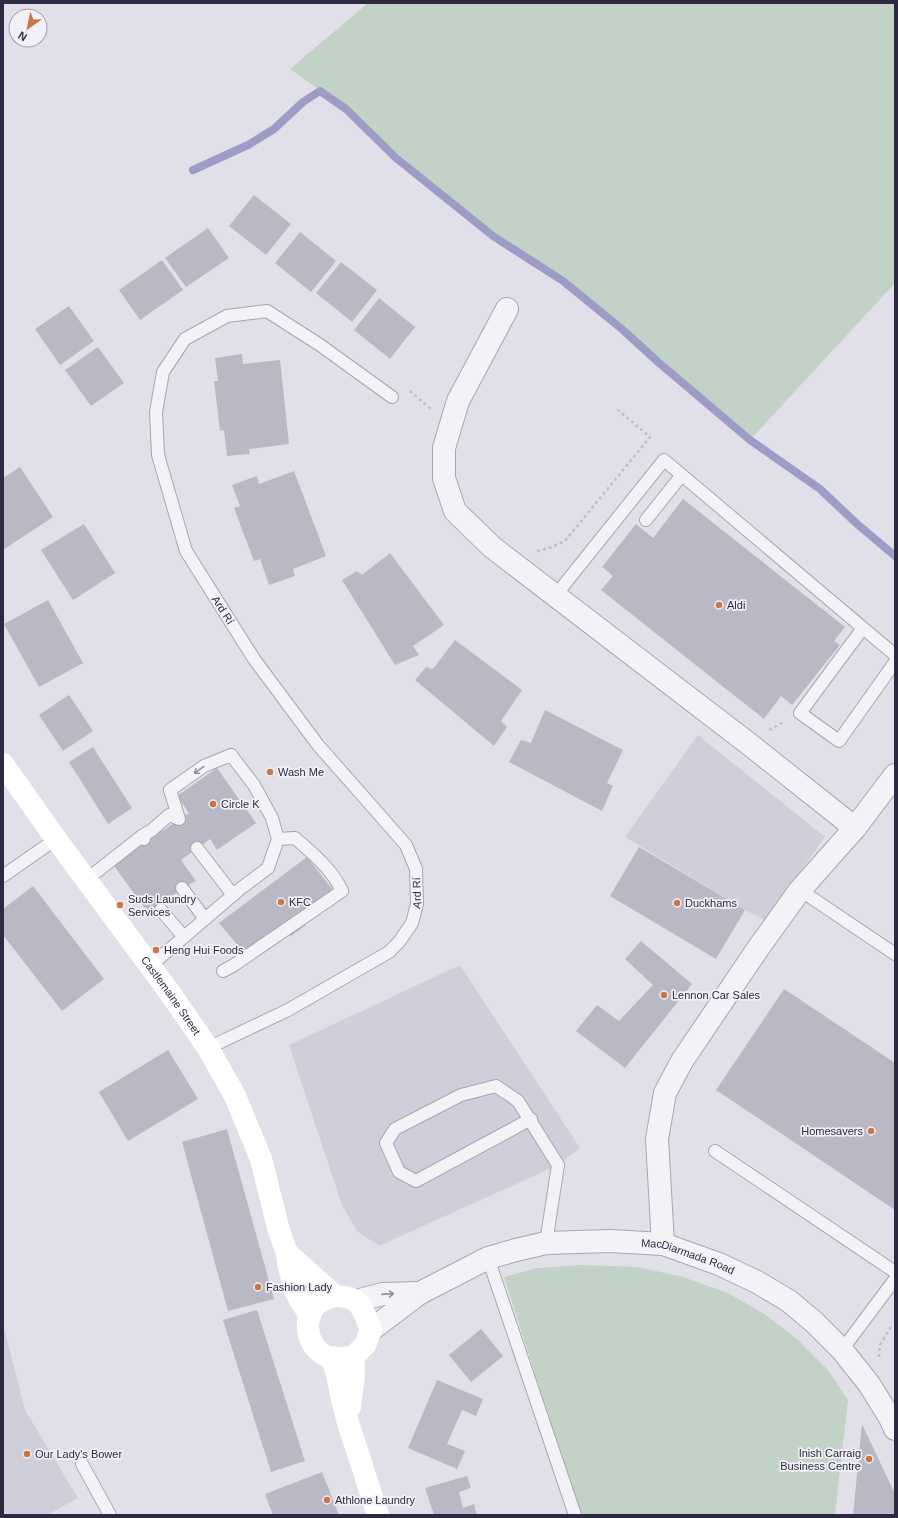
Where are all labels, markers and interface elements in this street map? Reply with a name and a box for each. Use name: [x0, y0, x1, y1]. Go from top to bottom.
north arrow: [8, 8, 48, 48]
text: N: [16, 29, 29, 44]
street label: Ard Rí: [209, 594, 237, 626]
place label: Aldi: [727, 599, 745, 611]
marker: Aldi: [714, 600, 724, 610]
one-way arrow: [193, 766, 204, 774]
place label: Wash Me: [278, 766, 324, 778]
marker: Wash Me: [265, 767, 275, 777]
place label: Circle K: [221, 798, 260, 810]
marker: Circle K: [208, 799, 218, 809]
street label: Ard Rí: [410, 877, 424, 910]
place label: Suds Laundry Services: [128, 893, 196, 918]
place label: KFC: [289, 896, 311, 908]
marker: KFC: [276, 897, 286, 907]
place label: Duckhams: [685, 897, 737, 909]
marker: Duckhams: [672, 898, 682, 908]
marker: Suds Laundry Services: [115, 900, 125, 910]
place label: Heng Hui Foods: [164, 944, 244, 956]
marker: Heng Hui Foods: [151, 945, 161, 955]
street label: Castlemaine Street: [139, 954, 203, 1037]
place label: Lennon Car Sales: [672, 989, 761, 1001]
marker: Lennon Car Sales: [659, 990, 669, 1000]
place label: Homesavers: [801, 1125, 863, 1137]
marker: Homesavers: [866, 1126, 876, 1136]
street label: MacDiarmada Road: [641, 1237, 737, 1277]
place label: Fashion Lady: [266, 1281, 333, 1293]
marker: Fashion Lady: [253, 1282, 263, 1292]
one-way arrow: [381, 1291, 394, 1298]
place label: Inish Carraig Business Centre: [780, 1447, 861, 1472]
place label: Our Lady's Bower: [35, 1448, 122, 1460]
marker: Our Lady's Bower: [22, 1449, 32, 1459]
marker: Inish Carraig Business Centre: [864, 1454, 874, 1464]
place label: Athlone Laundry: [335, 1494, 416, 1506]
marker: Athlone Laundry: [322, 1495, 332, 1505]

